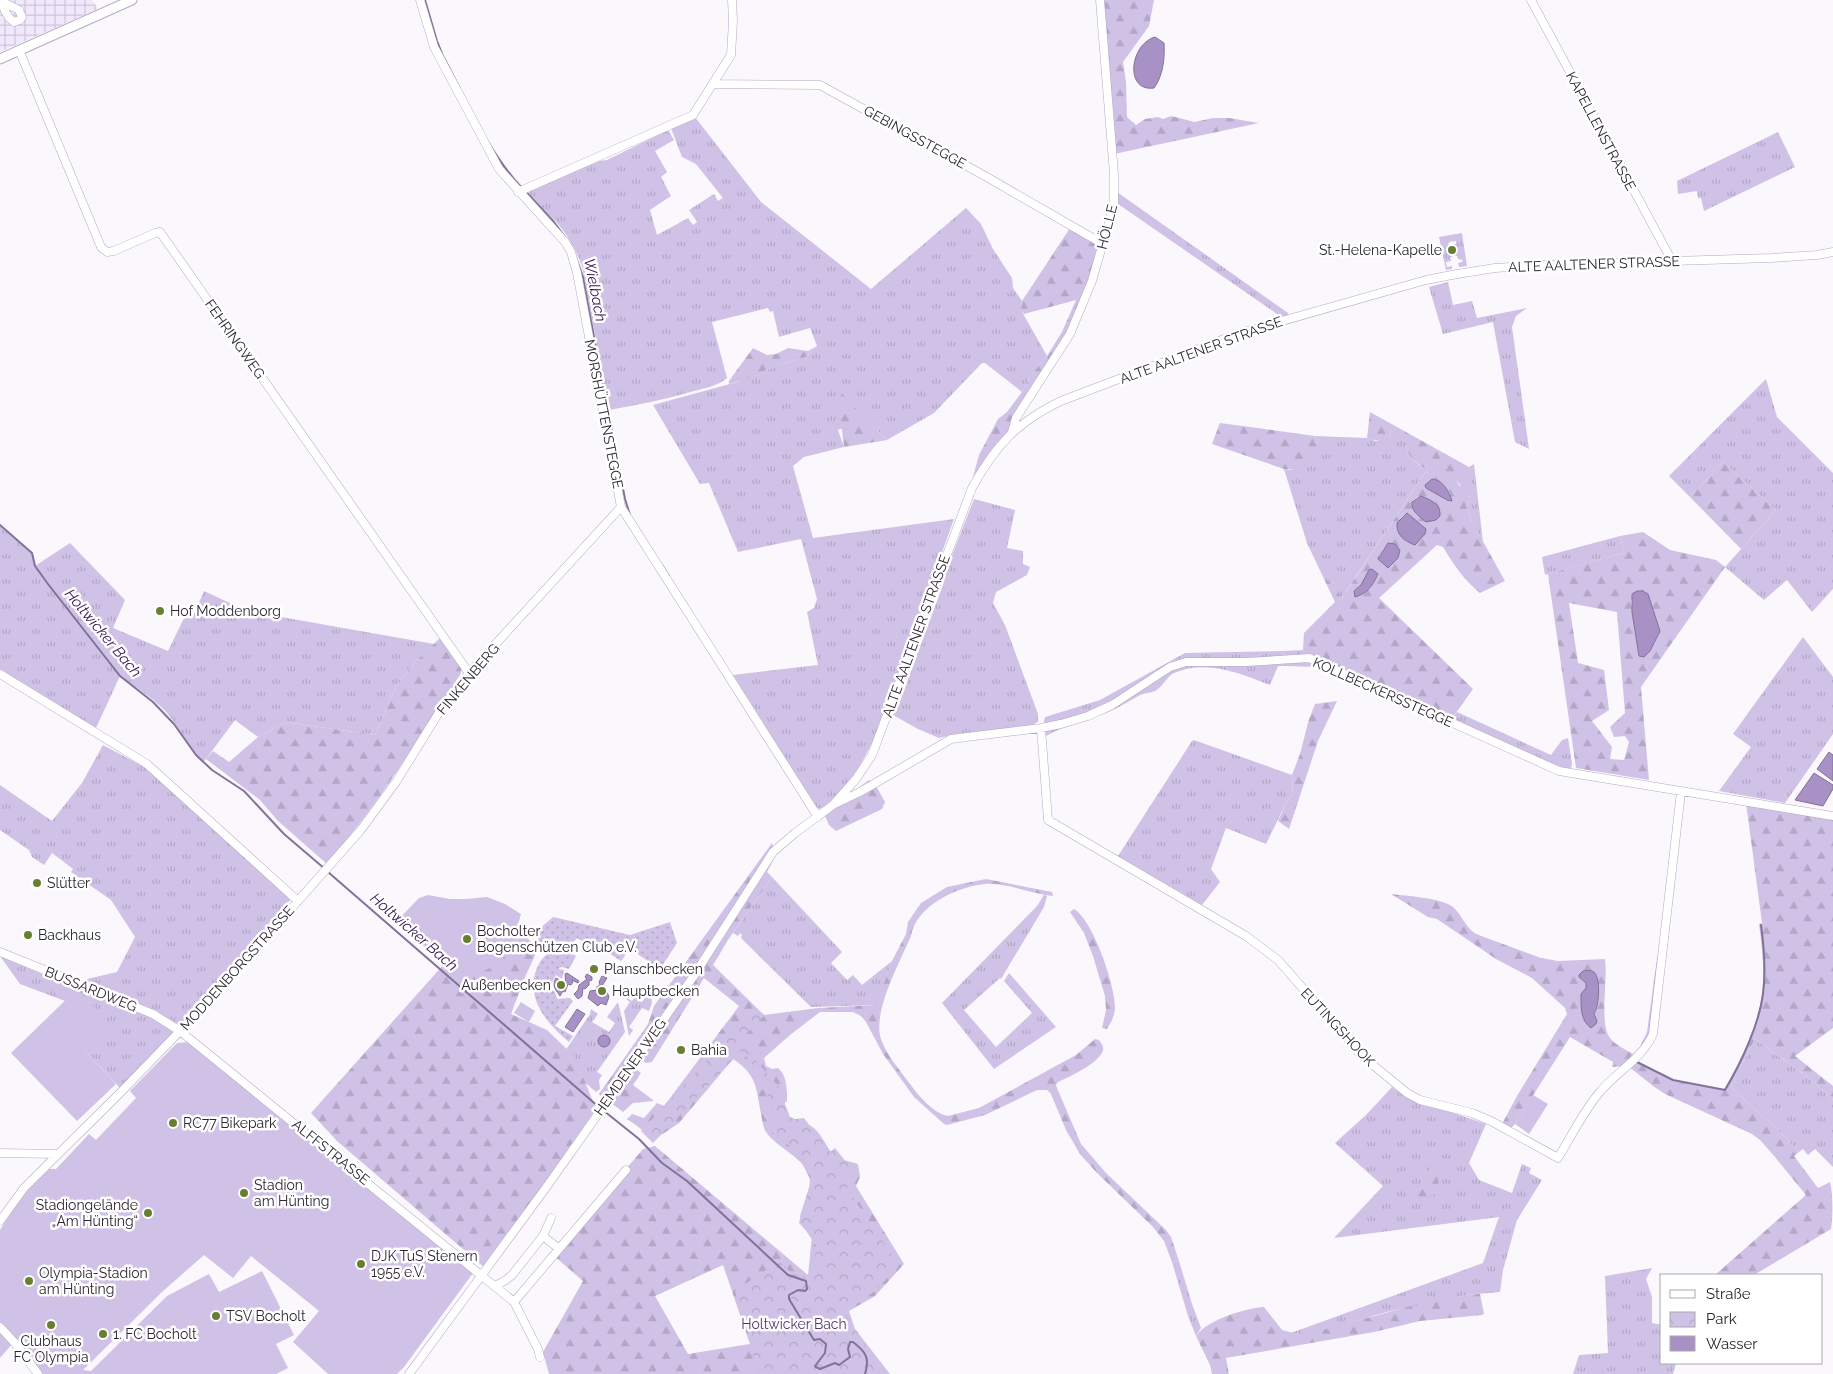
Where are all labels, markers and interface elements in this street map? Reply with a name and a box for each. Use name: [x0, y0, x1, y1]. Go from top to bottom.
street label: KAPELLENSTRASSE: [1563, 69, 1639, 193]
street label: GEBINGSSTEGGE: [861, 102, 969, 172]
street label: HÖLLE: [1092, 202, 1120, 251]
place label: St.-Helena-Kapelle: [1319, 242, 1442, 258]
marker: St.-Helena-Kapelle: [1446, 244, 1458, 256]
street label: ALTE AALTENER STRASSE: [1508, 253, 1680, 275]
water label: Wielbach: [580, 257, 610, 323]
street label: FEHRINGWEG: [202, 296, 268, 382]
street label: ALTE AALTENER STRASSE: [1118, 313, 1284, 387]
street label: MORSHÜTTENSTEGGE: [582, 338, 628, 490]
street label: ALTE AALTENER STRASSE: [879, 553, 953, 719]
water label: Holtwicker Bach: [61, 585, 145, 681]
place label: Hof Moddenborg: [170, 603, 281, 619]
marker: Hof Moddenborg: [154, 605, 166, 617]
street label: FINKENBERG: [434, 640, 502, 718]
street label: KOLLBECKERSSTEGGE: [1310, 654, 1456, 730]
place label: Slütter: [47, 875, 90, 891]
marker: Slütter: [31, 877, 43, 889]
water label: Holtwicker Bach: [367, 889, 461, 975]
street label: MODDENBORGSTRASSE: [177, 902, 297, 1034]
place label: Bocholter Bogenschützen Club e.V.: [477, 923, 637, 955]
place label: Backhaus: [38, 927, 101, 943]
marker: Backhaus: [22, 929, 34, 941]
marker: Bocholter Bogenschützen Club e.V.: [461, 933, 473, 945]
place label: Planschbecken: [604, 961, 703, 977]
street label: BUSSARDWEG: [43, 963, 139, 1015]
marker: Planschbecken: [588, 963, 600, 975]
place label: Außenbecken: [461, 977, 551, 993]
marker: Außenbecken: [555, 979, 567, 991]
place label: Hauptbecken: [612, 983, 699, 999]
marker: Hauptbecken: [596, 985, 608, 997]
street label: EUTINGSHOOK: [1298, 985, 1378, 1069]
street label: HEMDENER WEG: [591, 1016, 669, 1118]
place label: Bahia: [691, 1042, 727, 1058]
marker: Bahia: [675, 1044, 687, 1056]
place label: RC77 Bikepark: [183, 1115, 277, 1131]
street label: ALFFSTRASSE: [289, 1116, 373, 1188]
marker: RC77 Bikepark: [167, 1117, 179, 1129]
place label: Stadion am Hünting: [254, 1177, 329, 1209]
marker: Stadion am Hünting: [238, 1187, 250, 1199]
place label: Stadiongelände „Am Hünting“: [36, 1197, 138, 1229]
marker: Stadiongelände „Am Hünting“: [142, 1207, 154, 1219]
place label: DJK TuS Stenern 1955 e.V.: [371, 1248, 478, 1280]
marker: DJK TuS Stenern 1955 e.V.: [355, 1258, 367, 1270]
place label: Olympia-Stadion am Hünting: [39, 1265, 148, 1297]
legend: [1660, 1274, 1823, 1364]
marker: Olympia-Stadion am Hünting: [23, 1275, 35, 1287]
text: Straße: [1706, 1285, 1751, 1303]
place label: TSV Bocholt: [226, 1308, 306, 1324]
marker: TSV Bocholt: [210, 1310, 222, 1322]
text: Park: [1706, 1310, 1737, 1328]
park label: Holtwicker Bach: [741, 1316, 847, 1332]
marker: Clubhaus FC Olympia: [45, 1319, 57, 1331]
place label: 1. FC Bocholt: [113, 1326, 197, 1342]
marker: 1. FC Bocholt: [97, 1328, 109, 1340]
place label: Clubhaus FC Olympia: [13, 1333, 89, 1365]
text: Wasser: [1706, 1335, 1758, 1353]

